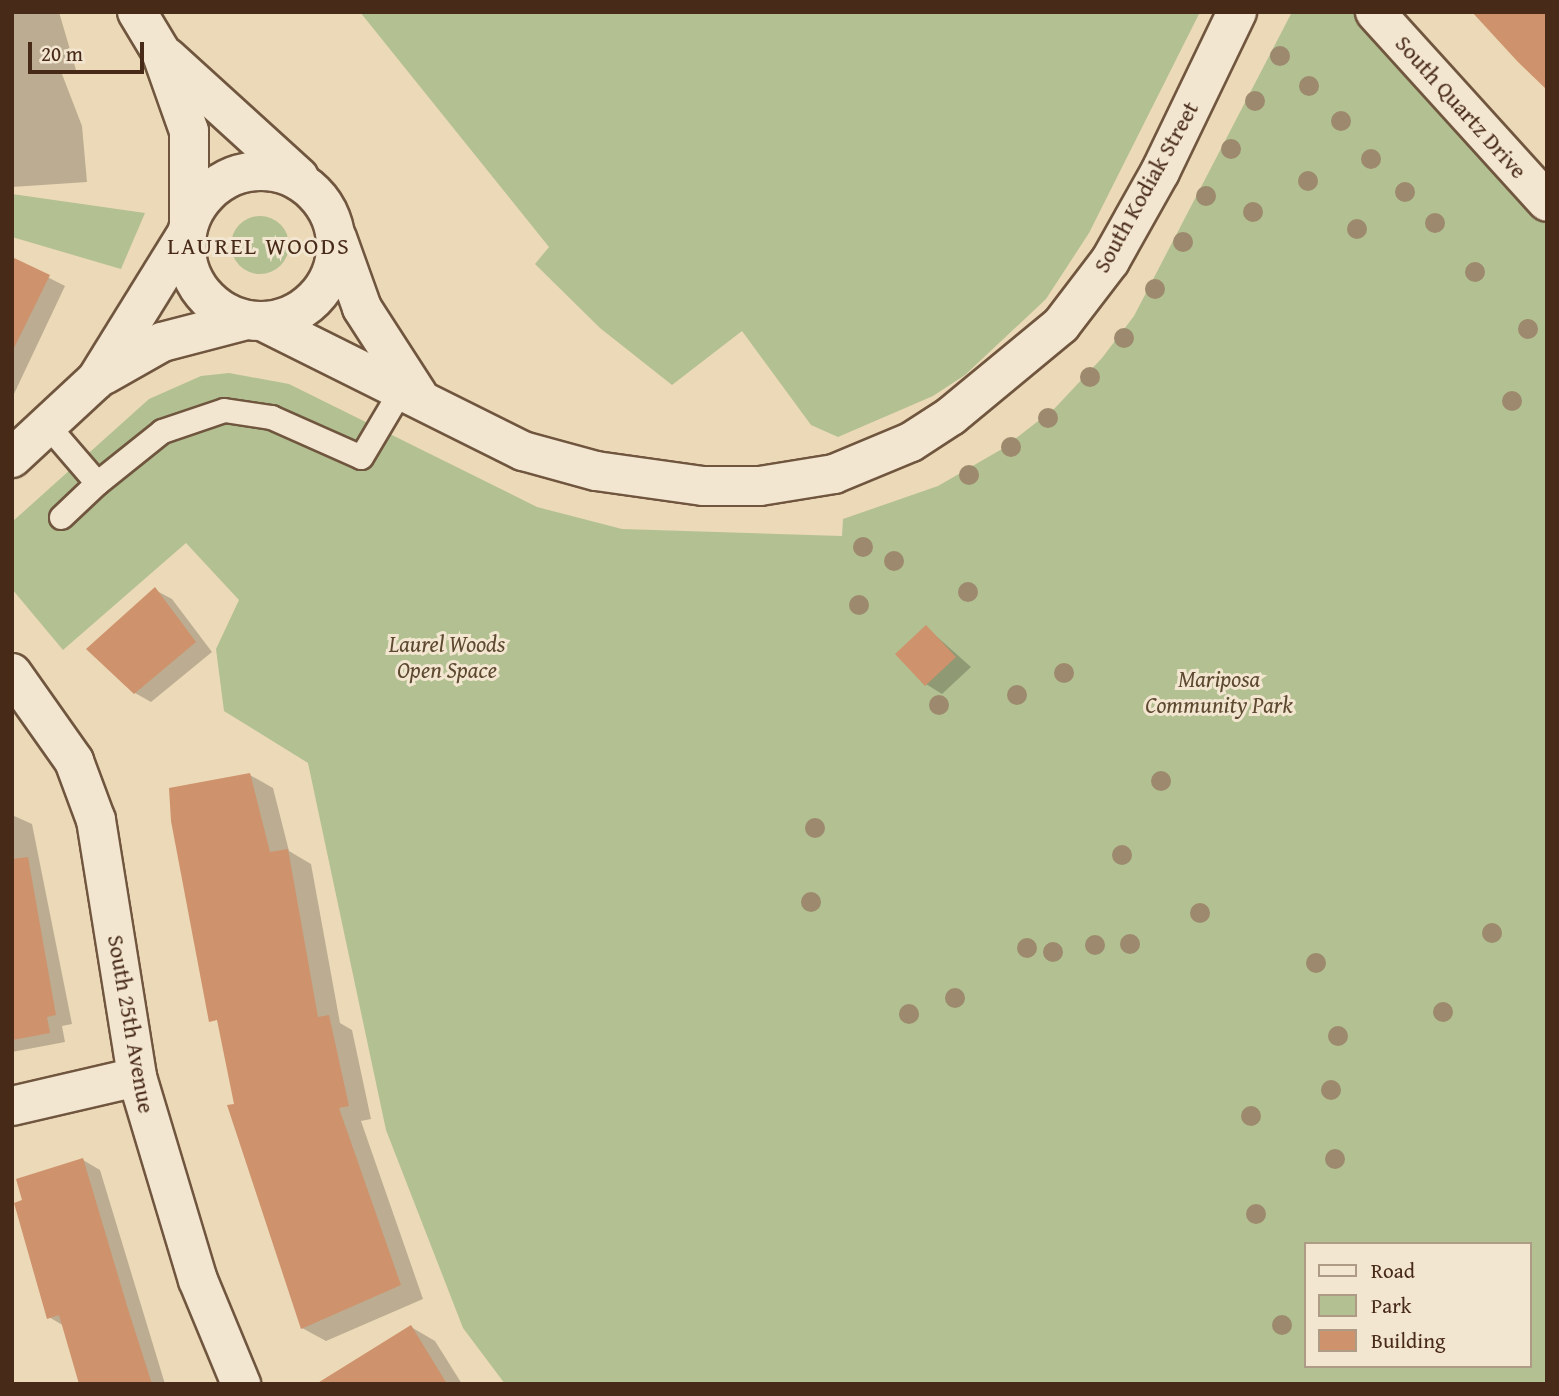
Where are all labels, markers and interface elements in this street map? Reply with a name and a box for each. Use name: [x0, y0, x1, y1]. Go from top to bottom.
scale bar: [32, 28, 147, 72]
street label: South Quartz Drive: [1389, 30, 1533, 184]
text: 20 m: [41, 38, 83, 69]
street label: South Kodiak Street: [1088, 97, 1204, 277]
district label: LAUREL WOODS: [169, 232, 349, 260]
park label: Laurel Woods Open Space: [389, 630, 505, 684]
park label: Mariposa Community Park: [1145, 665, 1293, 719]
street label: South 25th Avenue: [102, 933, 160, 1115]
legend: [1304, 1242, 1531, 1368]
text: Road: [1371, 1255, 1415, 1286]
text: Park: [1371, 1290, 1412, 1321]
text: Building: [1371, 1325, 1445, 1356]

